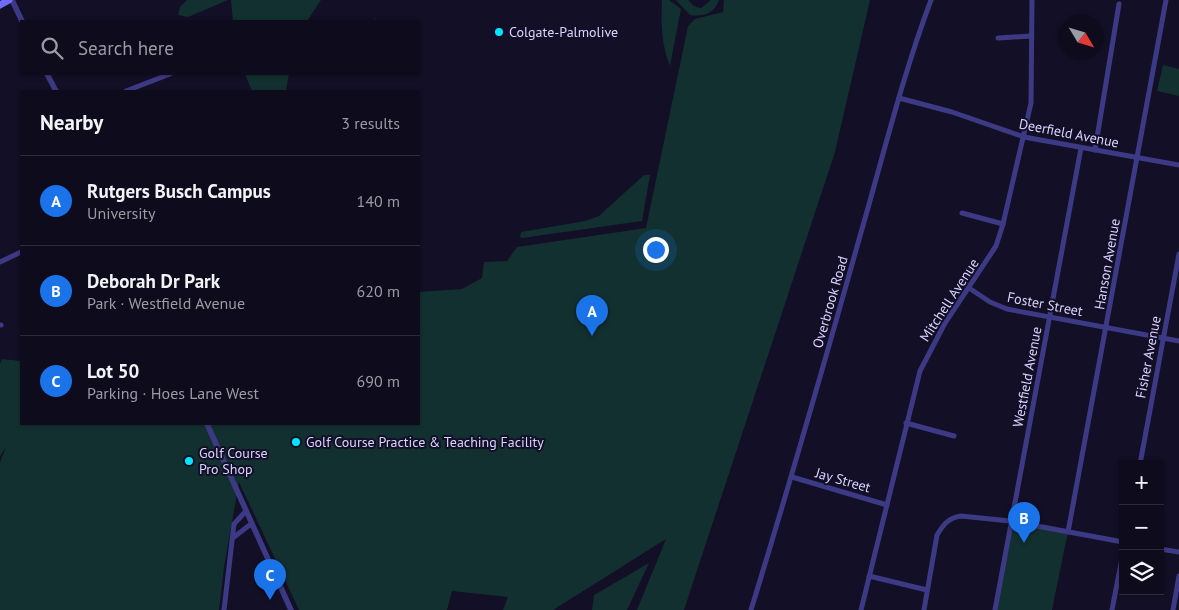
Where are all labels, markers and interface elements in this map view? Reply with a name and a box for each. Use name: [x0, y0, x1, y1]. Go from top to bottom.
north arrow: [1059, 15, 1104, 60]
search box: [20, 20, 420, 75]
place label: Colgate-Palmolive: [509, 23, 618, 41]
marker: Colgate-Palmolive: [493, 26, 505, 38]
icon: search: [38, 34, 66, 62]
text: Search here: [78, 36, 174, 60]
text: Nearby: [40, 109, 103, 136]
text: 3 results: [341, 113, 400, 133]
street label: Deerfield Avenue: [1018, 115, 1120, 151]
text: Rutgers Busch Campus: [87, 179, 271, 203]
text: A: [51, 191, 61, 211]
text: 140 m: [357, 191, 400, 211]
text: University: [87, 203, 155, 223]
street label: Hanson Avenue: [1090, 217, 1124, 311]
your location: [643, 237, 669, 263]
street label: Overbrook Road: [808, 254, 852, 350]
street label: Mitchell Avenue: [915, 255, 983, 345]
text: Deborah Dr Park: [87, 269, 220, 293]
text: B: [51, 281, 61, 301]
text: 620 m: [357, 281, 400, 301]
street label: Foster Street: [1006, 288, 1085, 320]
text: Park · Westfield Avenue: [87, 293, 245, 313]
pin: A: [576, 295, 608, 336]
street label: Fisher Avenue: [1131, 314, 1165, 400]
street label: Westfield Avenue: [1008, 325, 1046, 429]
text: Lot 50: [87, 359, 139, 383]
text: C: [52, 371, 60, 391]
text: 690 m: [357, 371, 400, 391]
text: Parking · Hoes Lane West: [87, 383, 259, 403]
place label: Golf Course Practice & Teaching Facility: [306, 433, 544, 451]
marker: Golf Course Practice & Teaching Facility: [290, 436, 302, 448]
place label: Golf Course Pro Shop: [199, 444, 268, 478]
marker: Golf Course Pro Shop: [183, 455, 195, 467]
map controls: [1119, 460, 1164, 595]
button: +: [1119, 460, 1164, 505]
street label: Jay Street: [812, 463, 873, 497]
pin: B: [1008, 502, 1040, 543]
button: −: [1119, 505, 1164, 550]
button: layers: [1119, 550, 1164, 595]
pin: C: [254, 559, 286, 600]

